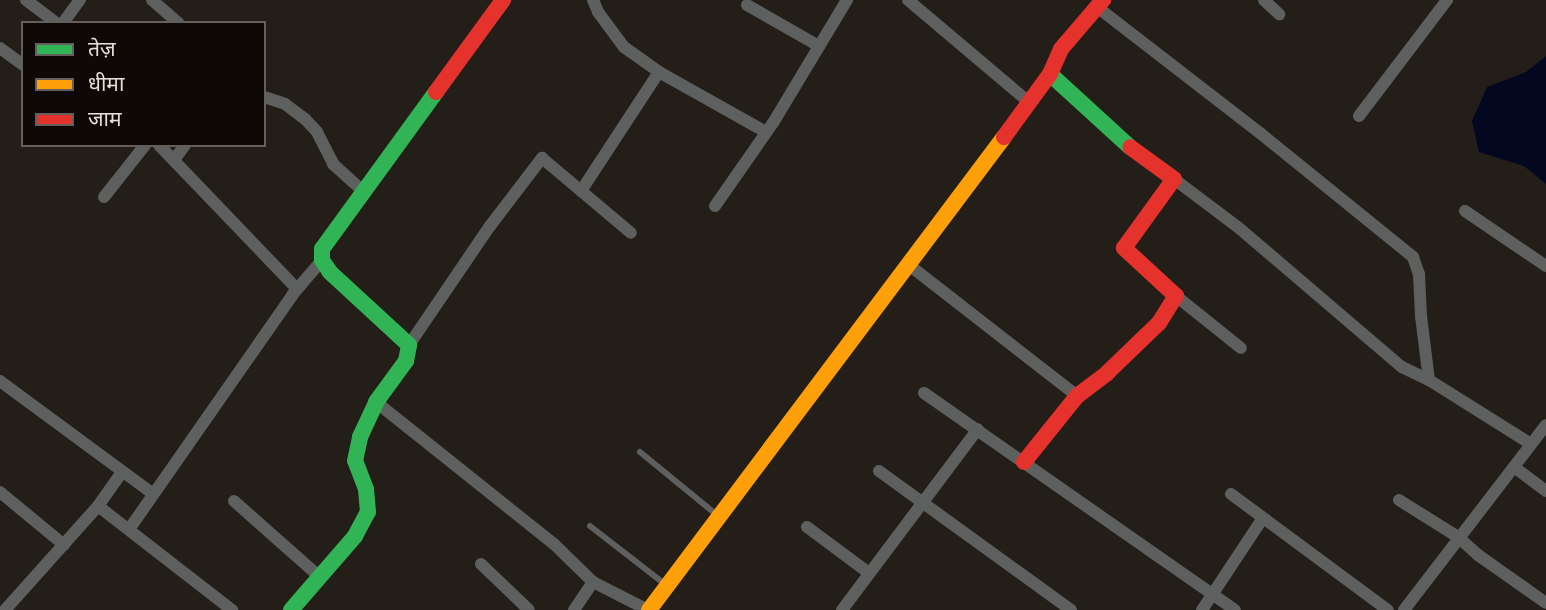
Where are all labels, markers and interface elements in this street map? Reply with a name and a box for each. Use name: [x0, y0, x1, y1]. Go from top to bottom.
legend: [21, 21, 266, 147]
text: तेज़: [88, 34, 116, 62]
text: धीमा: [88, 69, 124, 97]
text: जाम: [88, 104, 122, 132]

